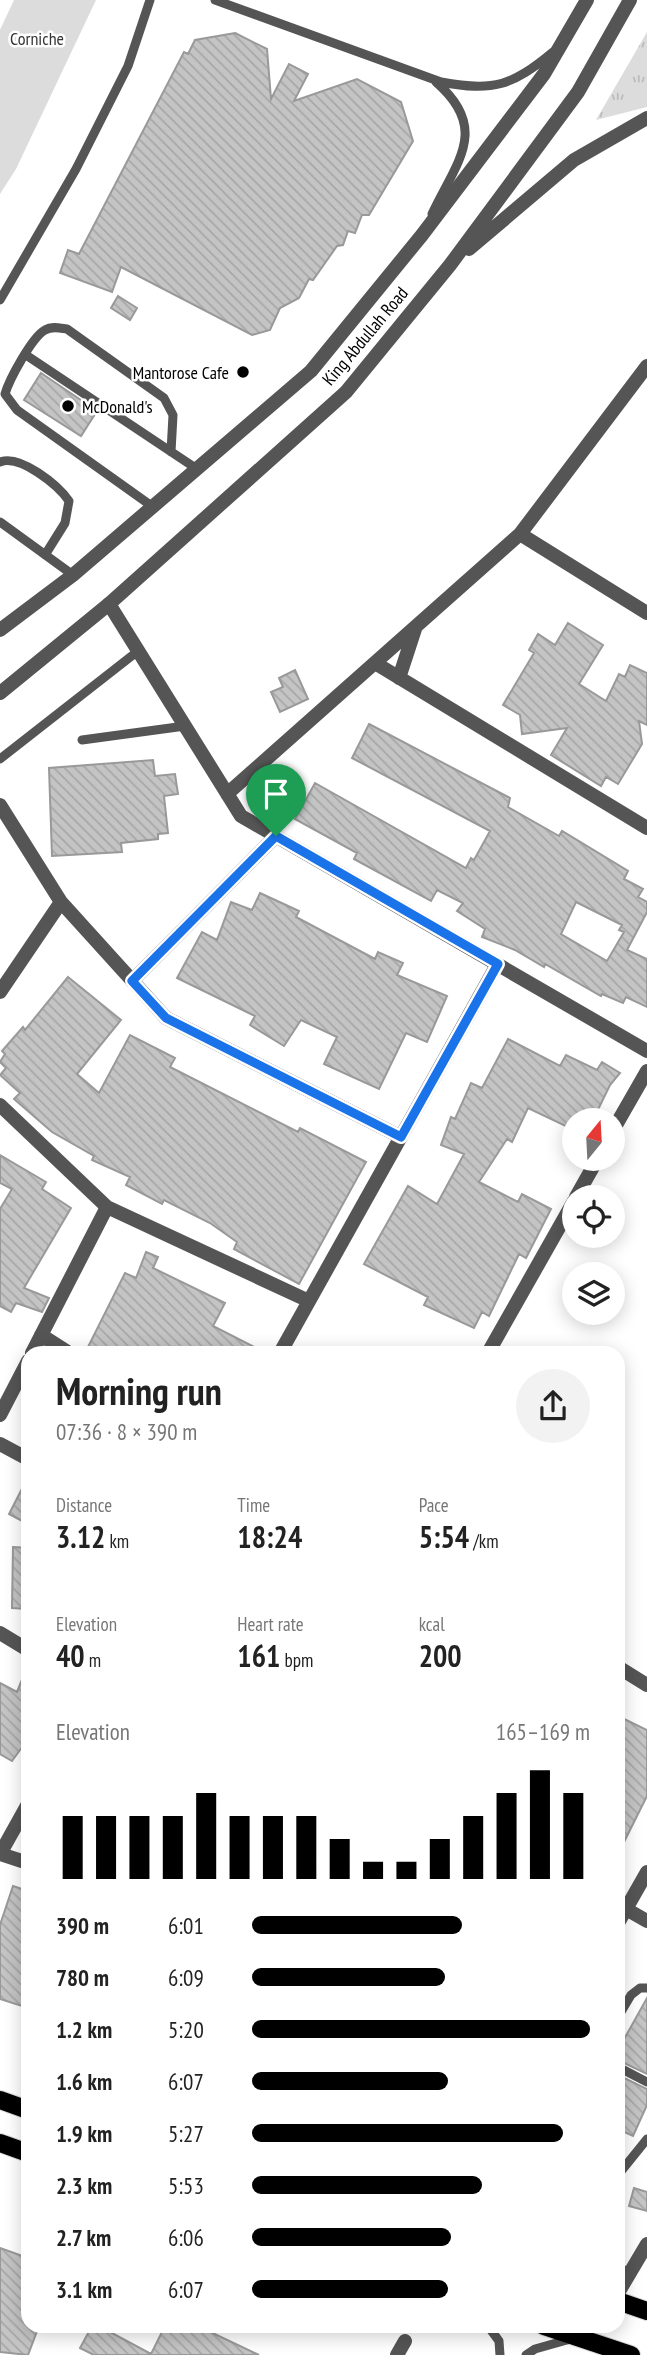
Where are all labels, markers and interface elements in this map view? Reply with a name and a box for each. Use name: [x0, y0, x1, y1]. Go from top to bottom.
park label: Corniche: [10, 27, 64, 50]
street label: King Abdullah Road: [317, 282, 413, 390]
place label: Mantorose Cafe: [133, 361, 229, 384]
marker: Mantorose Cafe: [235, 364, 251, 380]
place label: McDonald's: [82, 395, 153, 418]
marker: McDonald's: [60, 398, 76, 414]
pin: [246, 764, 306, 836]
icon: arrive: [257, 775, 295, 813]
north arrow: [562, 1108, 625, 1171]
map controls: [562, 1108, 625, 1325]
button: locate: [562, 1185, 625, 1248]
button: layers: [562, 1262, 625, 1325]
text: Morning run: [56, 1366, 222, 1415]
button: share: [516, 1369, 590, 1443]
text: 07:36 · 8 × 390 m: [56, 1417, 197, 1446]
text: Distance: [56, 1493, 112, 1517]
text: Time: [237, 1493, 270, 1517]
text: Pace: [419, 1493, 449, 1517]
text: 3.12: [56, 1517, 105, 1556]
text: 18:24: [237, 1517, 302, 1556]
text: 5:54: [419, 1517, 469, 1556]
text: km: [105, 1529, 129, 1553]
text: /km: [469, 1529, 499, 1553]
text: Elevation: [56, 1612, 117, 1636]
text: Heart rate: [237, 1612, 304, 1636]
text: kcal: [419, 1612, 445, 1636]
text: 40: [56, 1636, 85, 1675]
text: 161: [237, 1636, 280, 1675]
text: 200: [419, 1636, 462, 1675]
text: m: [85, 1648, 101, 1672]
text: bpm: [280, 1648, 313, 1672]
text: Elevation: [56, 1717, 130, 1746]
text: 165–169 m: [496, 1717, 590, 1746]
text: 390 m: [56, 1911, 109, 1940]
text: 6:01: [168, 1911, 204, 1940]
text: 780 m: [56, 1963, 109, 1992]
text: 6:09: [168, 1963, 204, 1992]
text: 1.2 km: [56, 2015, 112, 2044]
text: 5:20: [168, 2015, 204, 2044]
text: 1.6 km: [56, 2067, 112, 2096]
text: 6:07: [168, 2067, 204, 2096]
text: 1.9 km: [56, 2119, 112, 2148]
text: 5:27: [168, 2119, 204, 2148]
text: 2.3 km: [56, 2171, 112, 2200]
text: 5:53: [168, 2171, 204, 2200]
text: 2.7 km: [56, 2223, 111, 2252]
text: 6:06: [168, 2223, 204, 2252]
text: 3.1 km: [56, 2275, 112, 2304]
text: 6:07: [168, 2275, 204, 2304]

